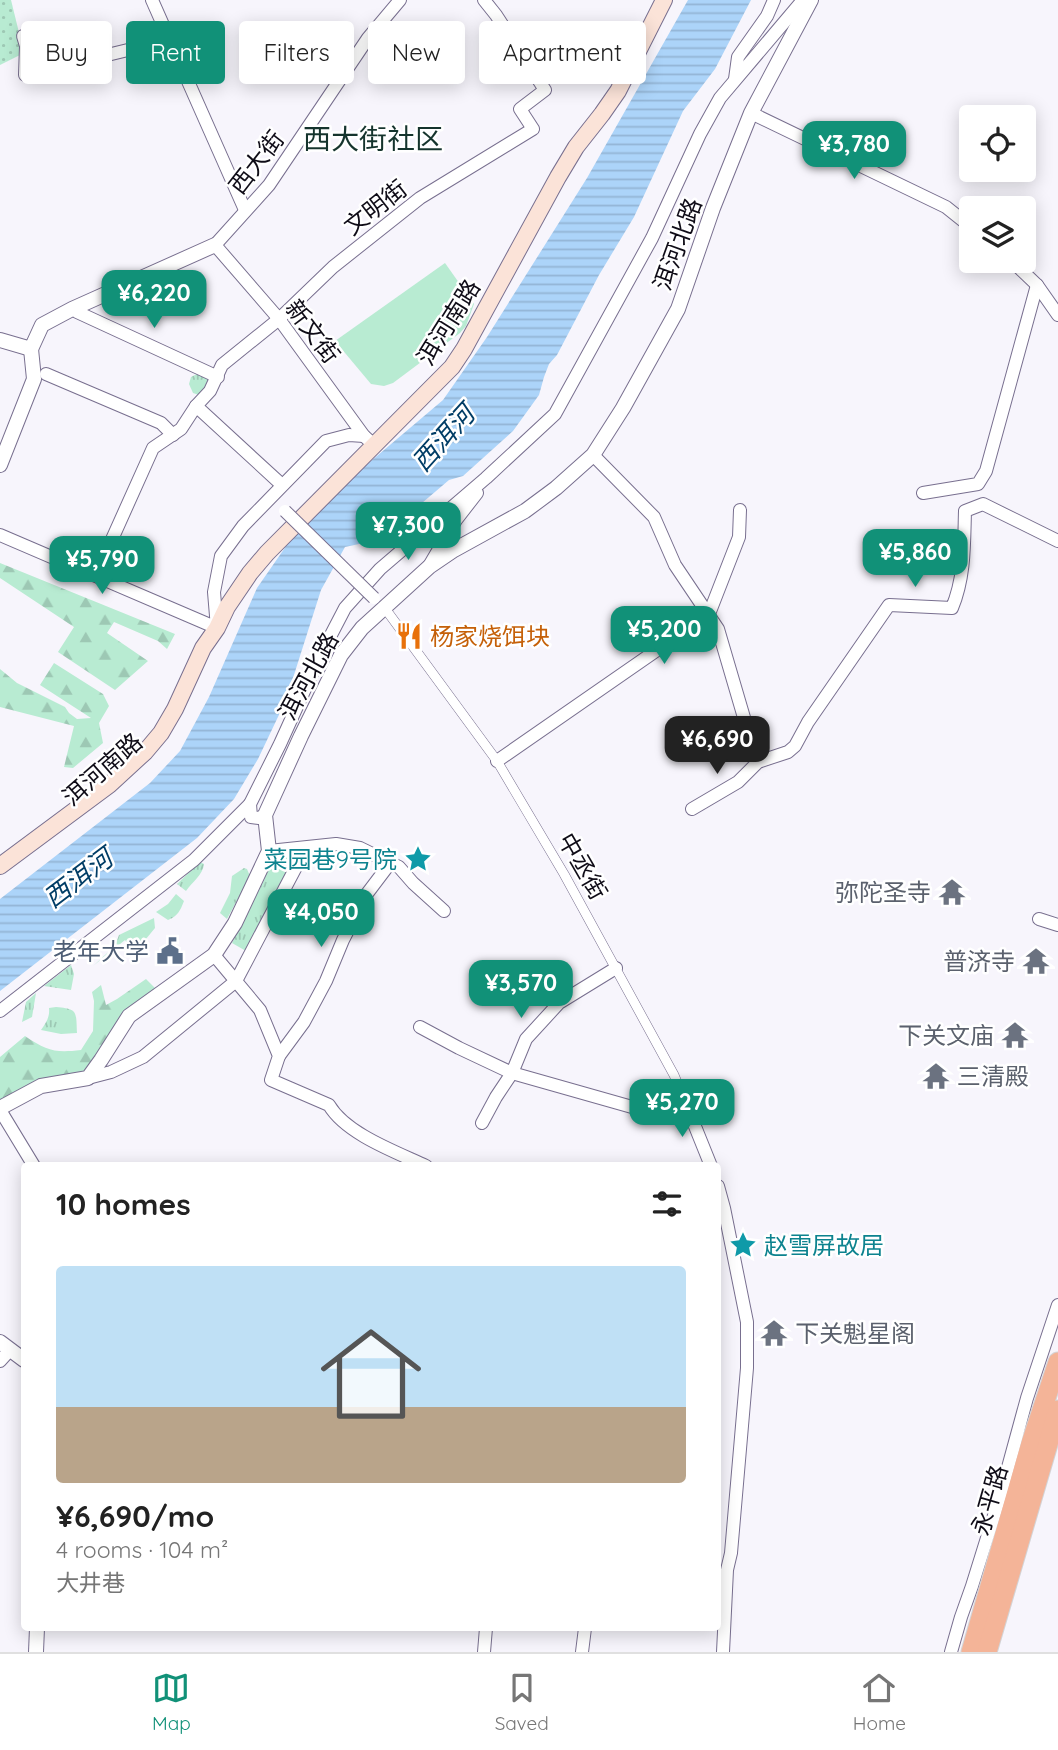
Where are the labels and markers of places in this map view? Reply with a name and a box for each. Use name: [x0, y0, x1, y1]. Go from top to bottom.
pin: ¥3,780: [797, 122, 911, 181]
pin: ¥6,220: [97, 270, 211, 330]
pin: ¥7,300: [351, 503, 465, 562]
pin: ¥5,860: [858, 530, 972, 589]
pin: ¥5,790: [45, 536, 159, 596]
pin: ¥5,200: [607, 606, 721, 666]
restaurant icon: 杨家烧饵块: [394, 621, 424, 651]
place label: 杨家烧饵块: [430, 621, 550, 651]
pin: ¥6,690: [660, 716, 774, 776]
place label: 菜园巷9号院: [264, 844, 397, 874]
place icon: 菜园巷9号院: [403, 844, 433, 874]
place label: 弥陀圣寺: [835, 877, 931, 907]
temple icon: 弥陀圣寺: [937, 877, 967, 907]
pin: ¥4,050: [264, 890, 378, 949]
place label: 老年大学: [53, 936, 149, 966]
public building icon: 老年大学: [155, 936, 185, 966]
place label: 普济寺: [943, 946, 1015, 976]
temple icon: 普济寺: [1021, 946, 1051, 976]
pin: ¥3,570: [464, 960, 578, 1020]
place label: 下关文庙: [898, 1020, 994, 1050]
temple icon: 下关文庙: [1000, 1020, 1030, 1050]
temple icon: 三清殿: [921, 1061, 951, 1091]
place label: 三清殿: [957, 1061, 1029, 1091]
pin: ¥5,270: [625, 1080, 739, 1139]
place icon: 赵雪屏故居: [728, 1230, 758, 1260]
place label: 赵雪屏故居: [764, 1230, 884, 1260]
temple icon: 下关魁星阁: [759, 1318, 789, 1348]
place label: 下关魁星阁: [795, 1318, 915, 1348]

